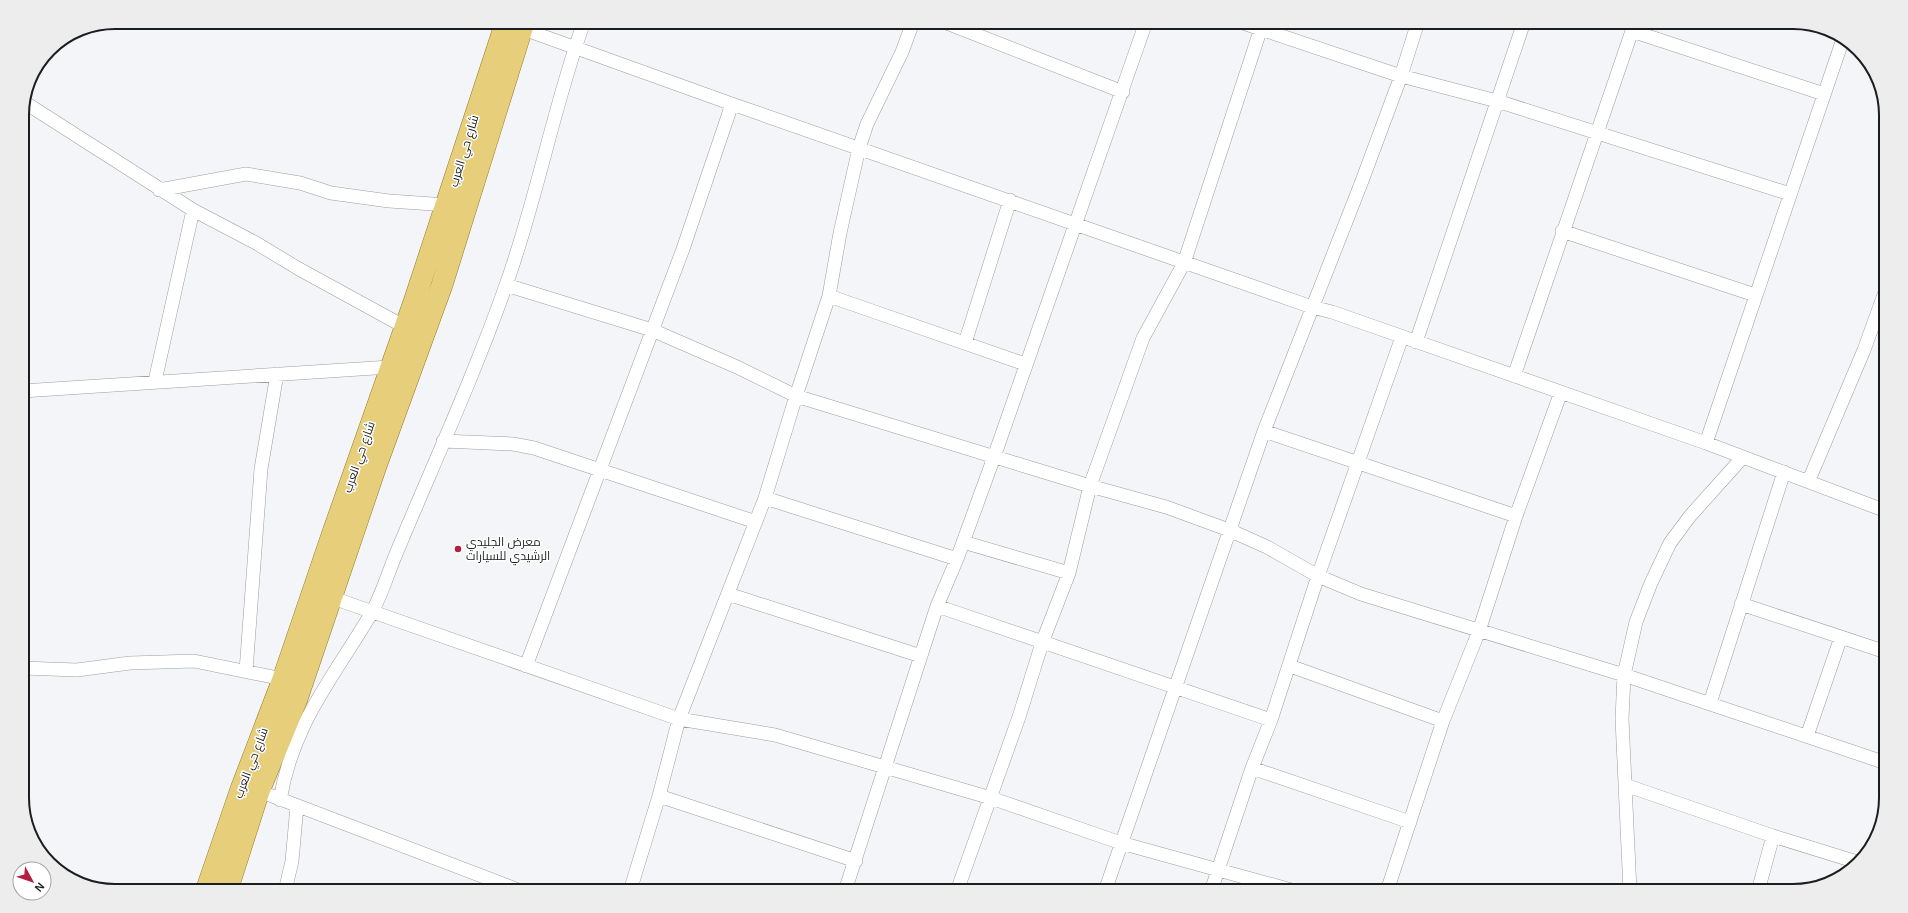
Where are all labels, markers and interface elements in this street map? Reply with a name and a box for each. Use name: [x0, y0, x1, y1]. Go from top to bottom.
street label: شارع حي العرب: [446, 113, 484, 190]
street label: شارع حي العرب: [340, 419, 381, 495]
place label: معرض الجليدي الرشيدي للسيارات: [466, 535, 550, 566]
marker: معرض الجليدي الرشيدي للسيارات: [453, 544, 463, 554]
street label: شارع حي العرب: [231, 726, 274, 801]
north arrow: [12, 861, 52, 901]
text: N: [32, 881, 47, 894]

